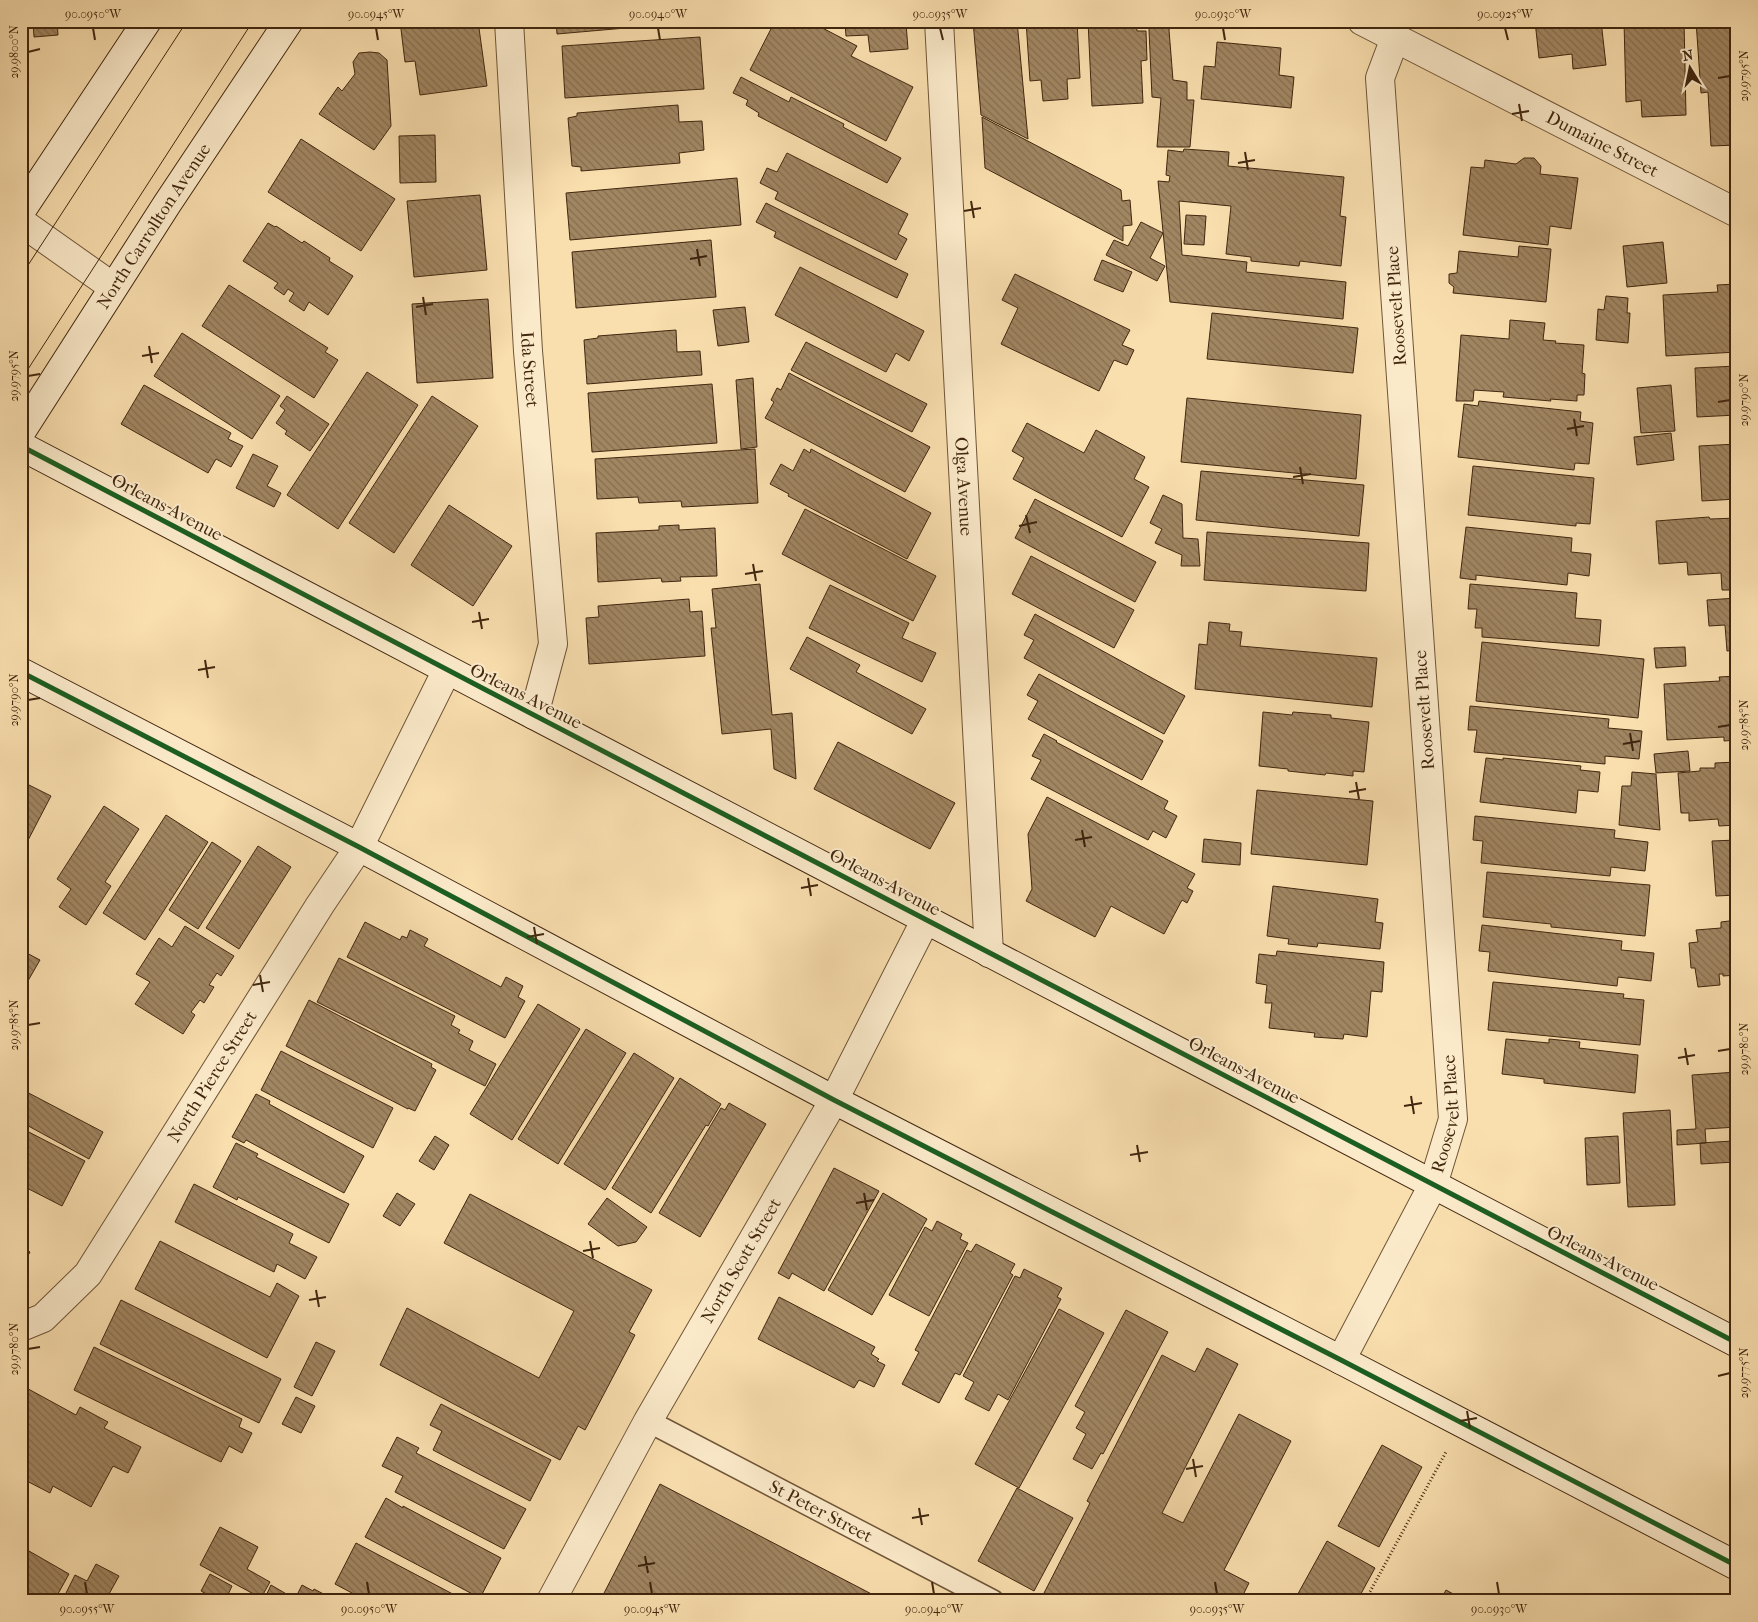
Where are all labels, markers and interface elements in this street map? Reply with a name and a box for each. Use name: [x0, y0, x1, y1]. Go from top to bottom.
text: 90.0950°W: [65, 7, 122, 21]
text: 90.0945°W: [348, 7, 405, 21]
text: 90.0940°W: [629, 7, 688, 21]
text: 90.0935°W: [913, 7, 968, 21]
text: 90.0930°W: [1195, 7, 1252, 21]
text: 90.0925°W: [1477, 7, 1534, 21]
text: 29.9800°N: [7, 25, 21, 79]
north arrow: [1666, 42, 1716, 92]
text: N: [1681, 46, 1695, 65]
text: 29.9795°N: [1737, 50, 1751, 102]
street label: Dumaine Street: [1542, 107, 1662, 182]
street label: North Carrollton Avenue: [93, 140, 215, 313]
street label: Roosevelt Place: [1382, 245, 1411, 367]
street label: Ida Street: [516, 331, 543, 409]
text: 29.9795°N: [7, 350, 21, 402]
text: 29.9790°N: [1737, 373, 1751, 427]
street label: Olga Avenue: [950, 436, 977, 536]
street label: Orleans Avenue: [108, 469, 226, 546]
street label: Roosevelt Place: [1410, 649, 1439, 771]
street label: Orleans Avenue: [466, 659, 585, 734]
text: 29.9790°N: [7, 673, 21, 727]
text: 29.9785°N: [1737, 699, 1751, 751]
street label: Orleans Avenue: [826, 844, 944, 921]
text: 29.9785°N: [7, 999, 21, 1051]
street label: North Pierce Street: [163, 1007, 262, 1146]
text: 29.9780°N: [1737, 1023, 1751, 1075]
street label: Orleans Avenue: [1185, 1032, 1303, 1109]
street label: Roosevelt Place: [1427, 1054, 1464, 1176]
street label: North Scott Street: [697, 1194, 786, 1327]
street label: Orleans Avenue: [1543, 1221, 1662, 1296]
text: 29.9780°N: [7, 1323, 21, 1375]
text: 29.9775°N: [1737, 1347, 1751, 1399]
street label: St Peter Street: [766, 1476, 876, 1547]
text: 90.0955°W: [60, 1602, 116, 1616]
text: 90.0950°W: [341, 1602, 398, 1616]
text: 90.0945°W: [624, 1602, 681, 1616]
text: 90.0940°W: [905, 1602, 964, 1616]
text: 90.0935°W: [1190, 1602, 1245, 1616]
text: 90.0930°W: [1471, 1602, 1528, 1616]

